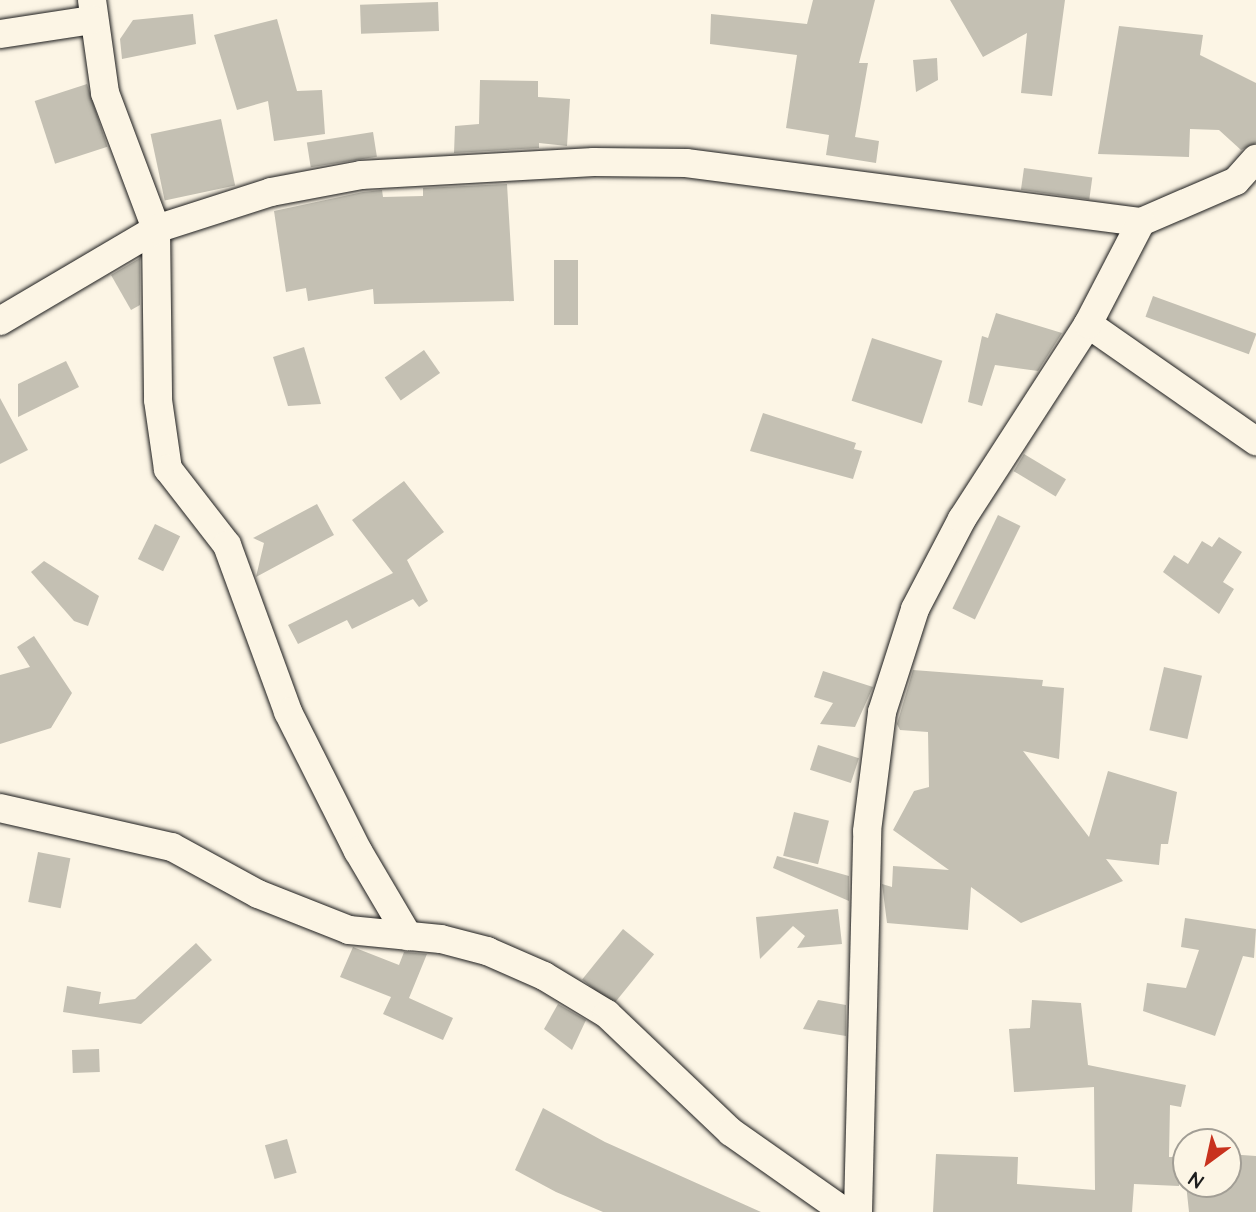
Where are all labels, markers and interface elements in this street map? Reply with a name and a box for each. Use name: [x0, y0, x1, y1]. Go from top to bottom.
north arrow: [1172, 1128, 1242, 1198]
text: N: [1184, 1165, 1209, 1194]

